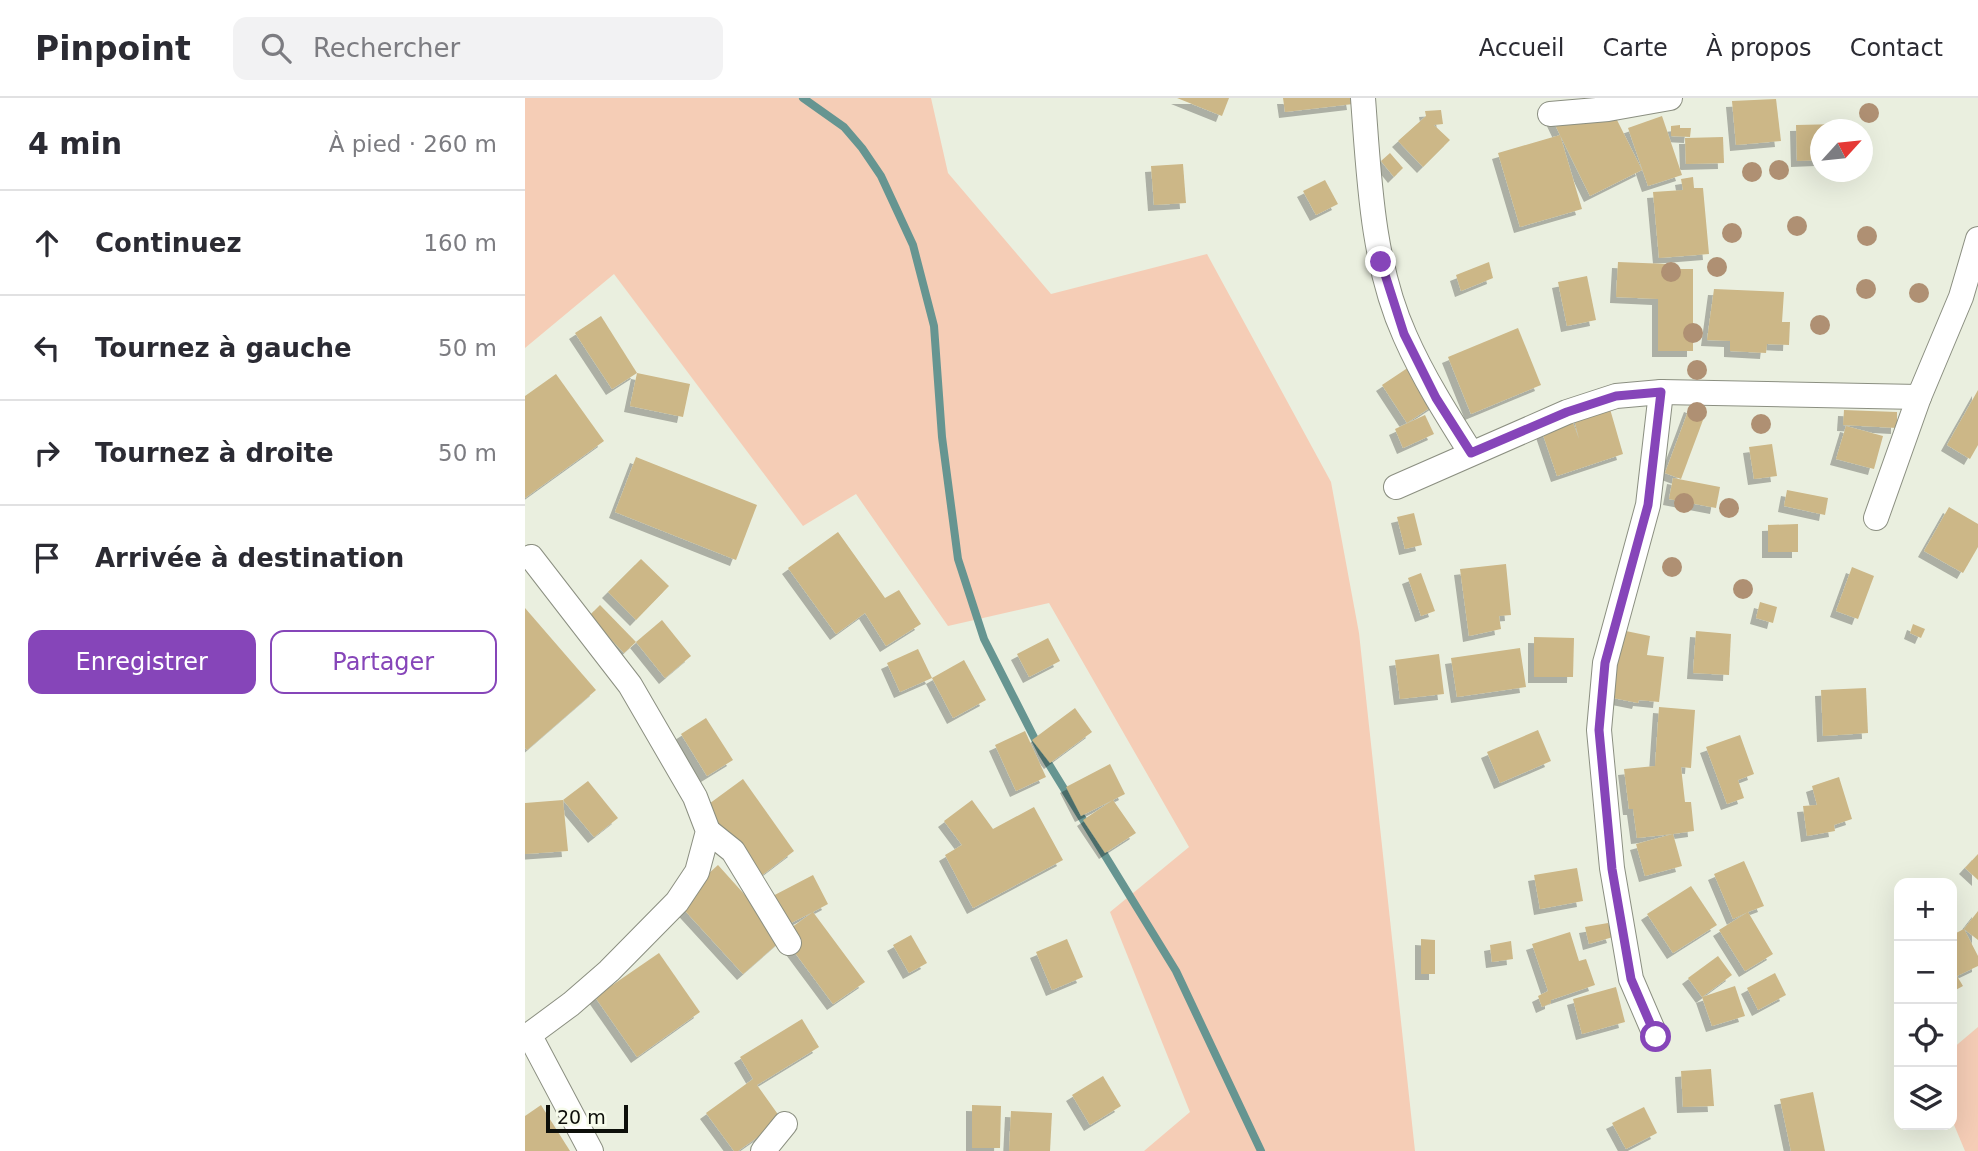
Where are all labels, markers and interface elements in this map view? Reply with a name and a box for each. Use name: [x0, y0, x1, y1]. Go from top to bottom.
search box: [233, 17, 723, 80]
text: Pinpoint: [35, 29, 191, 68]
icon: search: [257, 29, 295, 67]
text: Rechercher: [313, 33, 460, 63]
text: Accueil: [1479, 34, 1564, 62]
text: Carte: [1602, 34, 1668, 62]
text: À propos: [1706, 34, 1812, 62]
text: Contact: [1850, 34, 1943, 62]
north arrow: [1810, 119, 1873, 182]
text: 4 min: [28, 126, 122, 161]
text: À pied · 260 m: [329, 131, 497, 157]
icon: ahead: [28, 224, 66, 262]
text: Continuez: [95, 228, 242, 258]
text: 160 m: [423, 230, 497, 256]
route end: [1365, 246, 1396, 277]
icon: left: [28, 329, 66, 367]
text: Tournez à gauche: [95, 333, 352, 363]
text: 50 m: [438, 335, 497, 361]
icon: right: [28, 434, 66, 472]
text: Tournez à droite: [95, 438, 334, 468]
text: 50 m: [438, 440, 497, 466]
icon: arrive: [28, 539, 66, 577]
text: Arrivée à destination: [95, 543, 404, 573]
button: Enregistrer: [28, 630, 256, 694]
button: Partager: [270, 630, 497, 694]
map controls: [1894, 878, 1957, 1130]
button: +: [1894, 878, 1957, 941]
button: −: [1894, 941, 1957, 1004]
button: locate: [1894, 1004, 1957, 1067]
route start: [1640, 1021, 1671, 1052]
button: layers: [1894, 1067, 1957, 1130]
scale bar: [546, 1102, 628, 1134]
text: 20 m: [557, 1106, 606, 1128]

